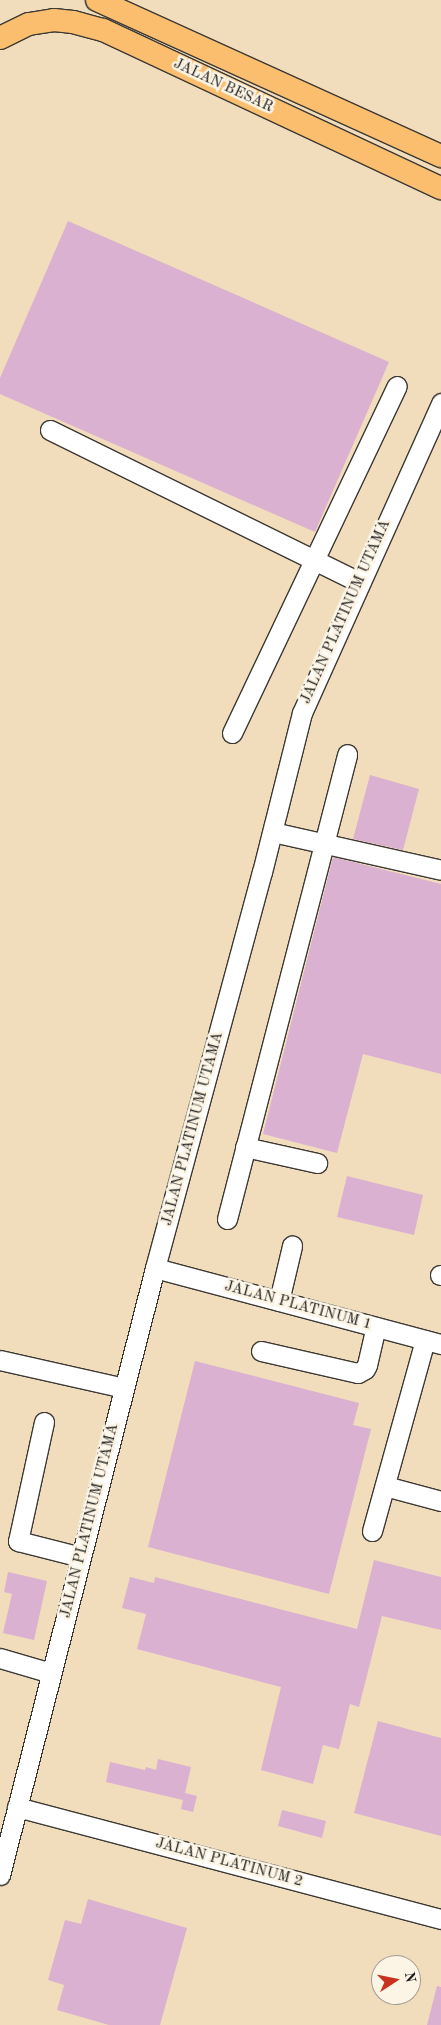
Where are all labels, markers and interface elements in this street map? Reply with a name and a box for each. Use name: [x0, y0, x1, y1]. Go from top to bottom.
street label: JALAN BESAR: [170, 55, 276, 117]
street label: JALAN PLATINUM UTAMA: [297, 517, 395, 707]
street label: JALAN PLATINUM UTAMA: [158, 1030, 228, 1228]
street label: JALAN PLATINUM 1: [222, 1278, 374, 1334]
street label: JALAN PLATINUM UTAMA: [57, 1422, 123, 1620]
street label: JALAN PLATINUM 2: [153, 1835, 305, 1891]
north arrow: [371, 1955, 421, 2005]
text: N: [402, 1971, 418, 1984]

